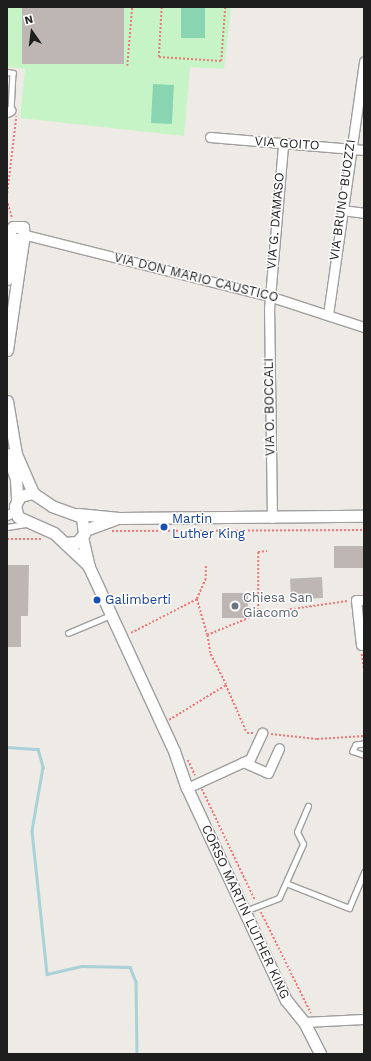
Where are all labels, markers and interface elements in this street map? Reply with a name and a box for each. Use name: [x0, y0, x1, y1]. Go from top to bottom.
north arrow: [12, 12, 52, 52]
text: N: [23, 13, 35, 27]
street label: VIA GOITO: [254, 134, 320, 154]
street label: VIA BRUNO BUOZZI: [327, 138, 359, 262]
street label: VIA G. DAMASO: [264, 172, 288, 270]
street label: VIA DON MARIO CAUSTICO: [112, 250, 280, 306]
street label: VIA O. BOCCALI: [261, 358, 279, 456]
place label: Martin Luther King: [172, 512, 245, 543]
marker: Martin Luther King: [159, 522, 169, 532]
place label: Chiesa San Giacomo: [243, 591, 313, 622]
place label: Galimberti: [105, 592, 171, 608]
marker: Galimberti: [92, 595, 102, 605]
marker: Chiesa San Giacomo: [230, 601, 240, 611]
street label: CORSO MARTIN LUTHER KING: [198, 822, 292, 1002]

